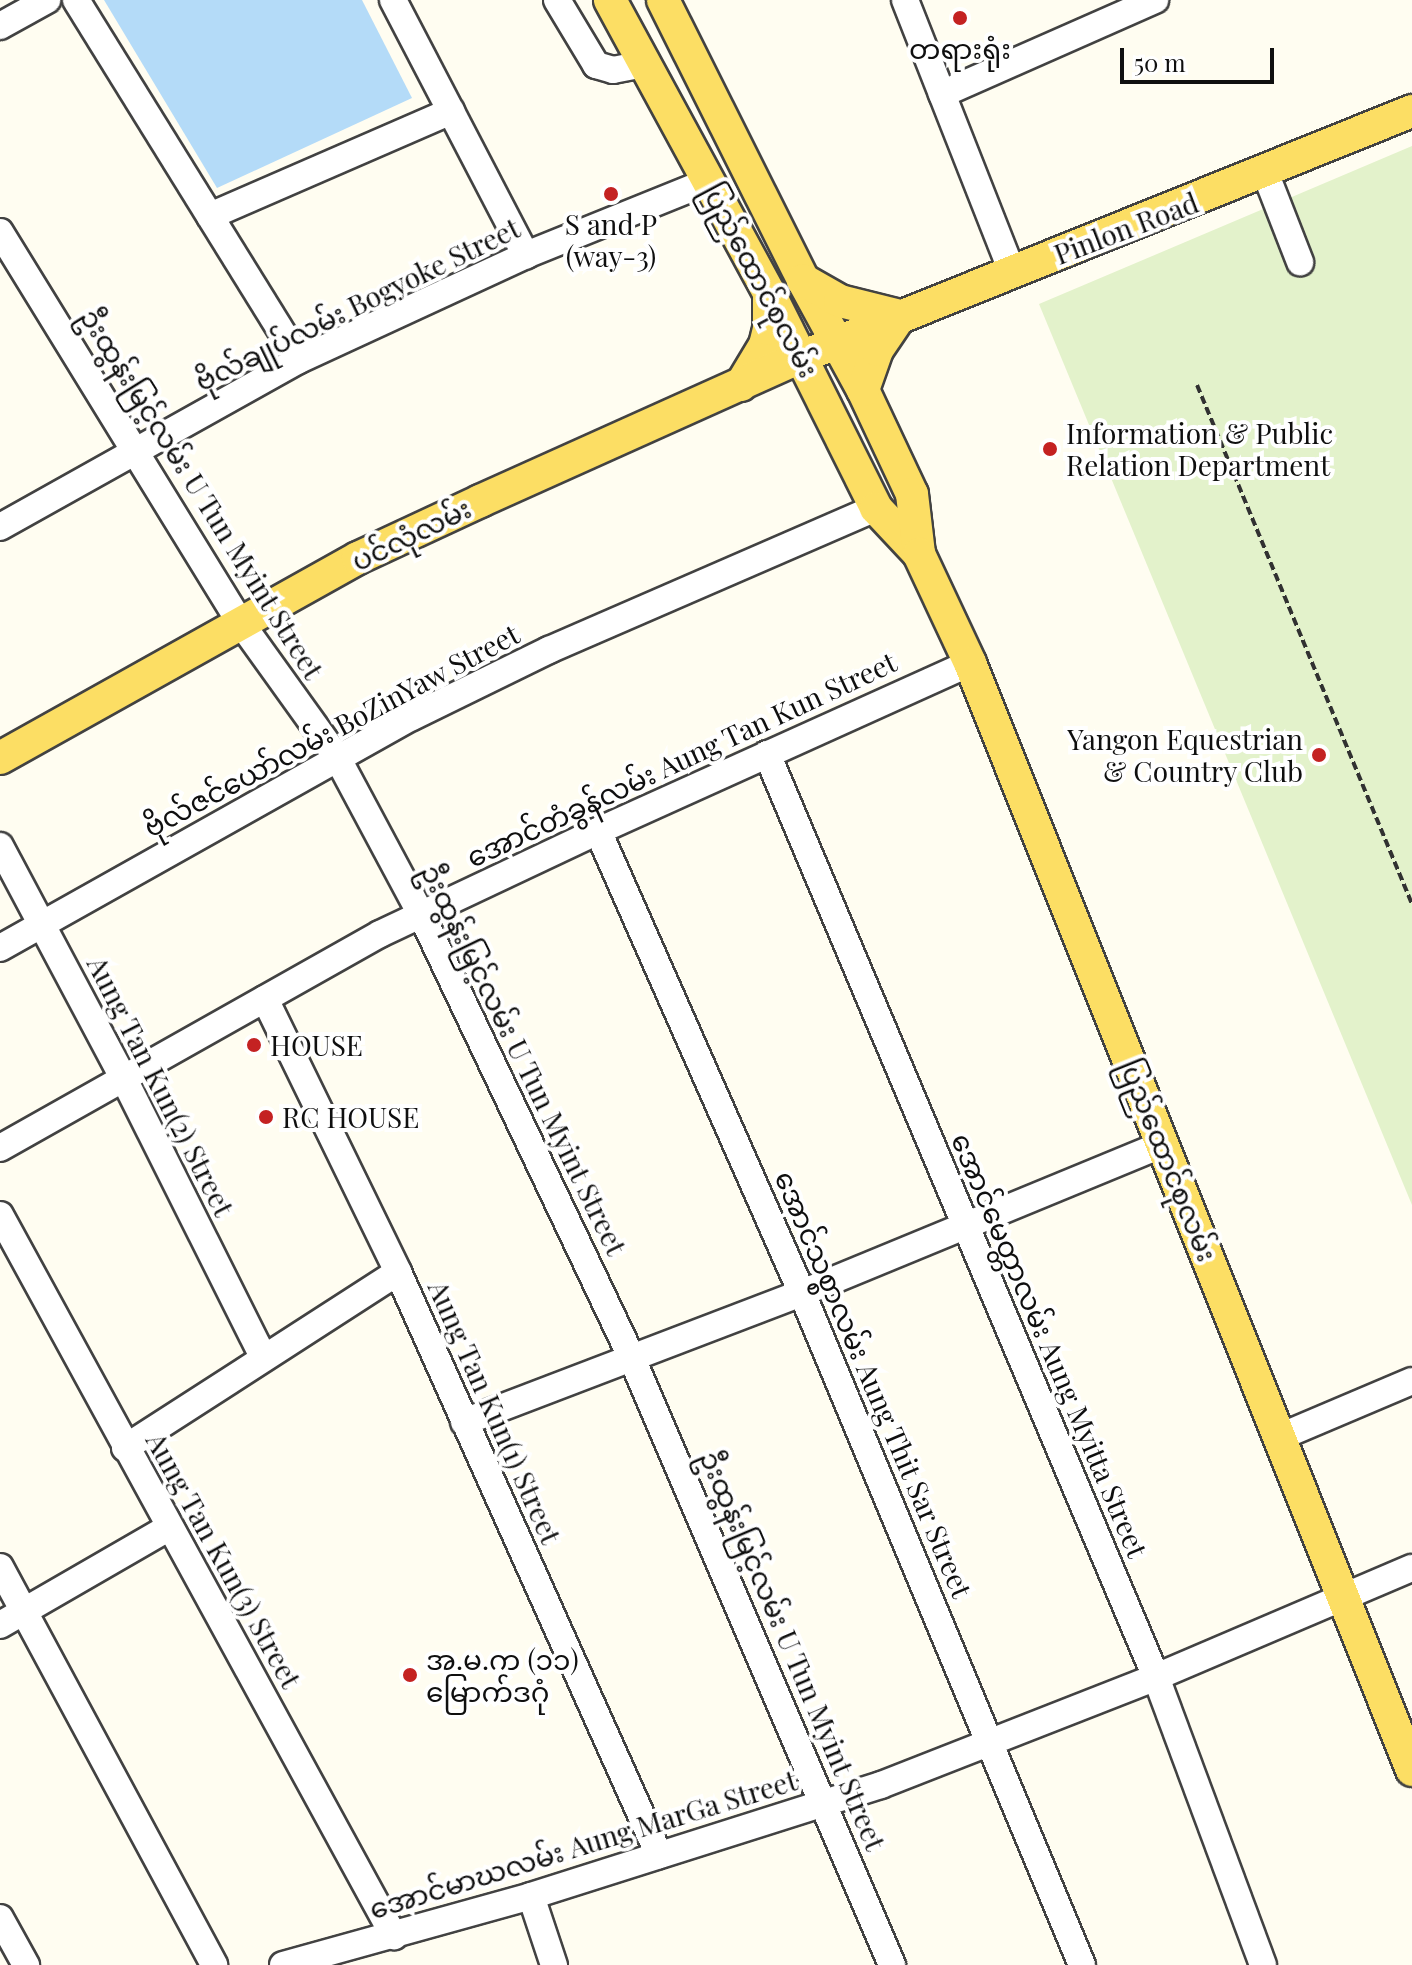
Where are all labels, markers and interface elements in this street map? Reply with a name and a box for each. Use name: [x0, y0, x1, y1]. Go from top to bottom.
marker: တရားရုံး: [951, 9, 969, 27]
place label: တရားရုံး: [909, 31, 1011, 65]
scale bar: [1124, 32, 1278, 82]
text: 50 m: [1134, 46, 1186, 78]
street label: ပြည်ထောင်စုလမ်း: [696, 177, 826, 383]
marker: S and P (way-3): [602, 185, 620, 203]
street label: Pinlon Road: [1049, 185, 1203, 271]
place label: S and P (way-3): [565, 207, 657, 273]
street label: ဗိုလ်ချုပ်လမ်း Bogyoke Street: [189, 211, 525, 397]
street label: ဦးထွန်းမြင့်လမ်း U Tun Myint Street: [73, 301, 331, 685]
place label: Information & Public Relation Department: [1066, 416, 1333, 482]
marker: Information & Public Relation Department: [1041, 440, 1059, 458]
street label: ပင်လုံလမ်း: [346, 491, 476, 577]
street label: ဗိုလ်ဇင်ယော်လမ်း BoZinYaw Street: [137, 616, 525, 844]
street label: အောင်တံခွန်လမ်း Aung Tan Kun Street: [460, 644, 902, 874]
place label: Yangon Equestrian & Country Club: [1067, 722, 1303, 788]
marker: Yangon Equestrian & Country Club: [1310, 746, 1328, 764]
street label: ဦးထွန်းမြင့်လမ်း U Tun Myint Street: [414, 857, 634, 1261]
street label: Aung Tan Kun(2) Street: [81, 950, 241, 1222]
place label: HOUSE: [270, 1028, 363, 1062]
marker: HOUSE: [245, 1036, 263, 1054]
street label: ပြည်ထောင်စုလမ်း: [1113, 1054, 1225, 1266]
place label: RC HOUSE: [282, 1100, 419, 1134]
marker: RC HOUSE: [257, 1108, 275, 1126]
street label: အောင်မေတ္တာလမ်း Aung Myitta Street: [945, 1128, 1155, 1562]
street label: အောင်သစ္စာလမ်း Aung Thit Sar Street: [768, 1165, 980, 1603]
street label: Aung Tan Kun(1) Street: [422, 1275, 568, 1549]
street label: Aung Tan Kun(3) Street: [140, 1426, 308, 1694]
street label: ဦးထွန်းမြင့်လမ်း U Tun Myint Street: [693, 1444, 893, 1856]
place label: အ.မ.က (၁၁) မြောက်ဒဂုံ: [426, 1642, 579, 1708]
marker: အ.မ.က (၁၁) မြောက်ဒဂုံ: [401, 1666, 419, 1684]
street label: အောင်မာဃလမ်း Aung MarGa Street: [365, 1763, 801, 1925]

